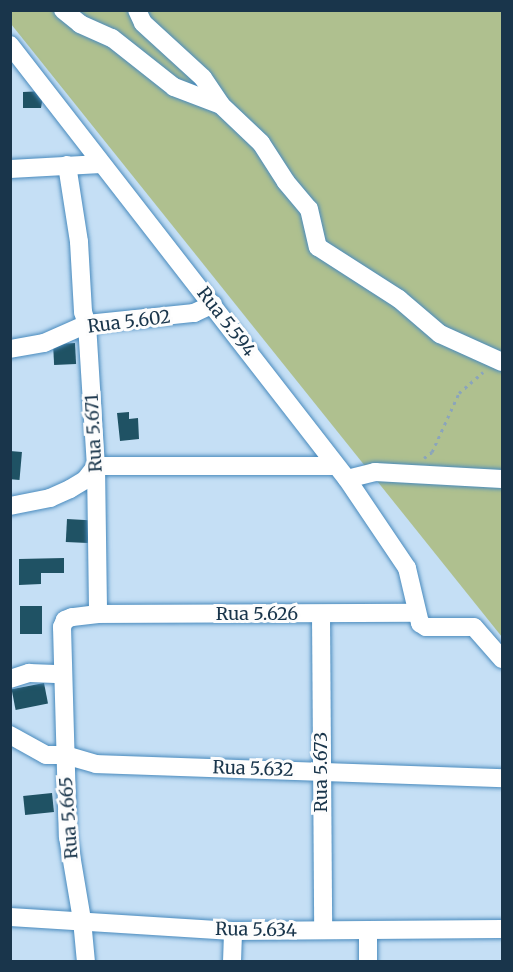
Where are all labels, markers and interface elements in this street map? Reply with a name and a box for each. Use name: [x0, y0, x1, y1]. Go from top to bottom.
street label: Rua 5.594: [192, 283, 260, 361]
street label: Rua 5.602: [86, 306, 172, 338]
street label: Rua 5.671: [81, 393, 107, 473]
street label: Rua 5.626: [216, 603, 298, 625]
street label: Rua 5.673: [310, 732, 332, 812]
street label: Rua 5.632: [212, 757, 294, 781]
street label: Rua 5.665: [55, 776, 83, 860]
street label: Rua 5.634: [215, 918, 297, 942]

